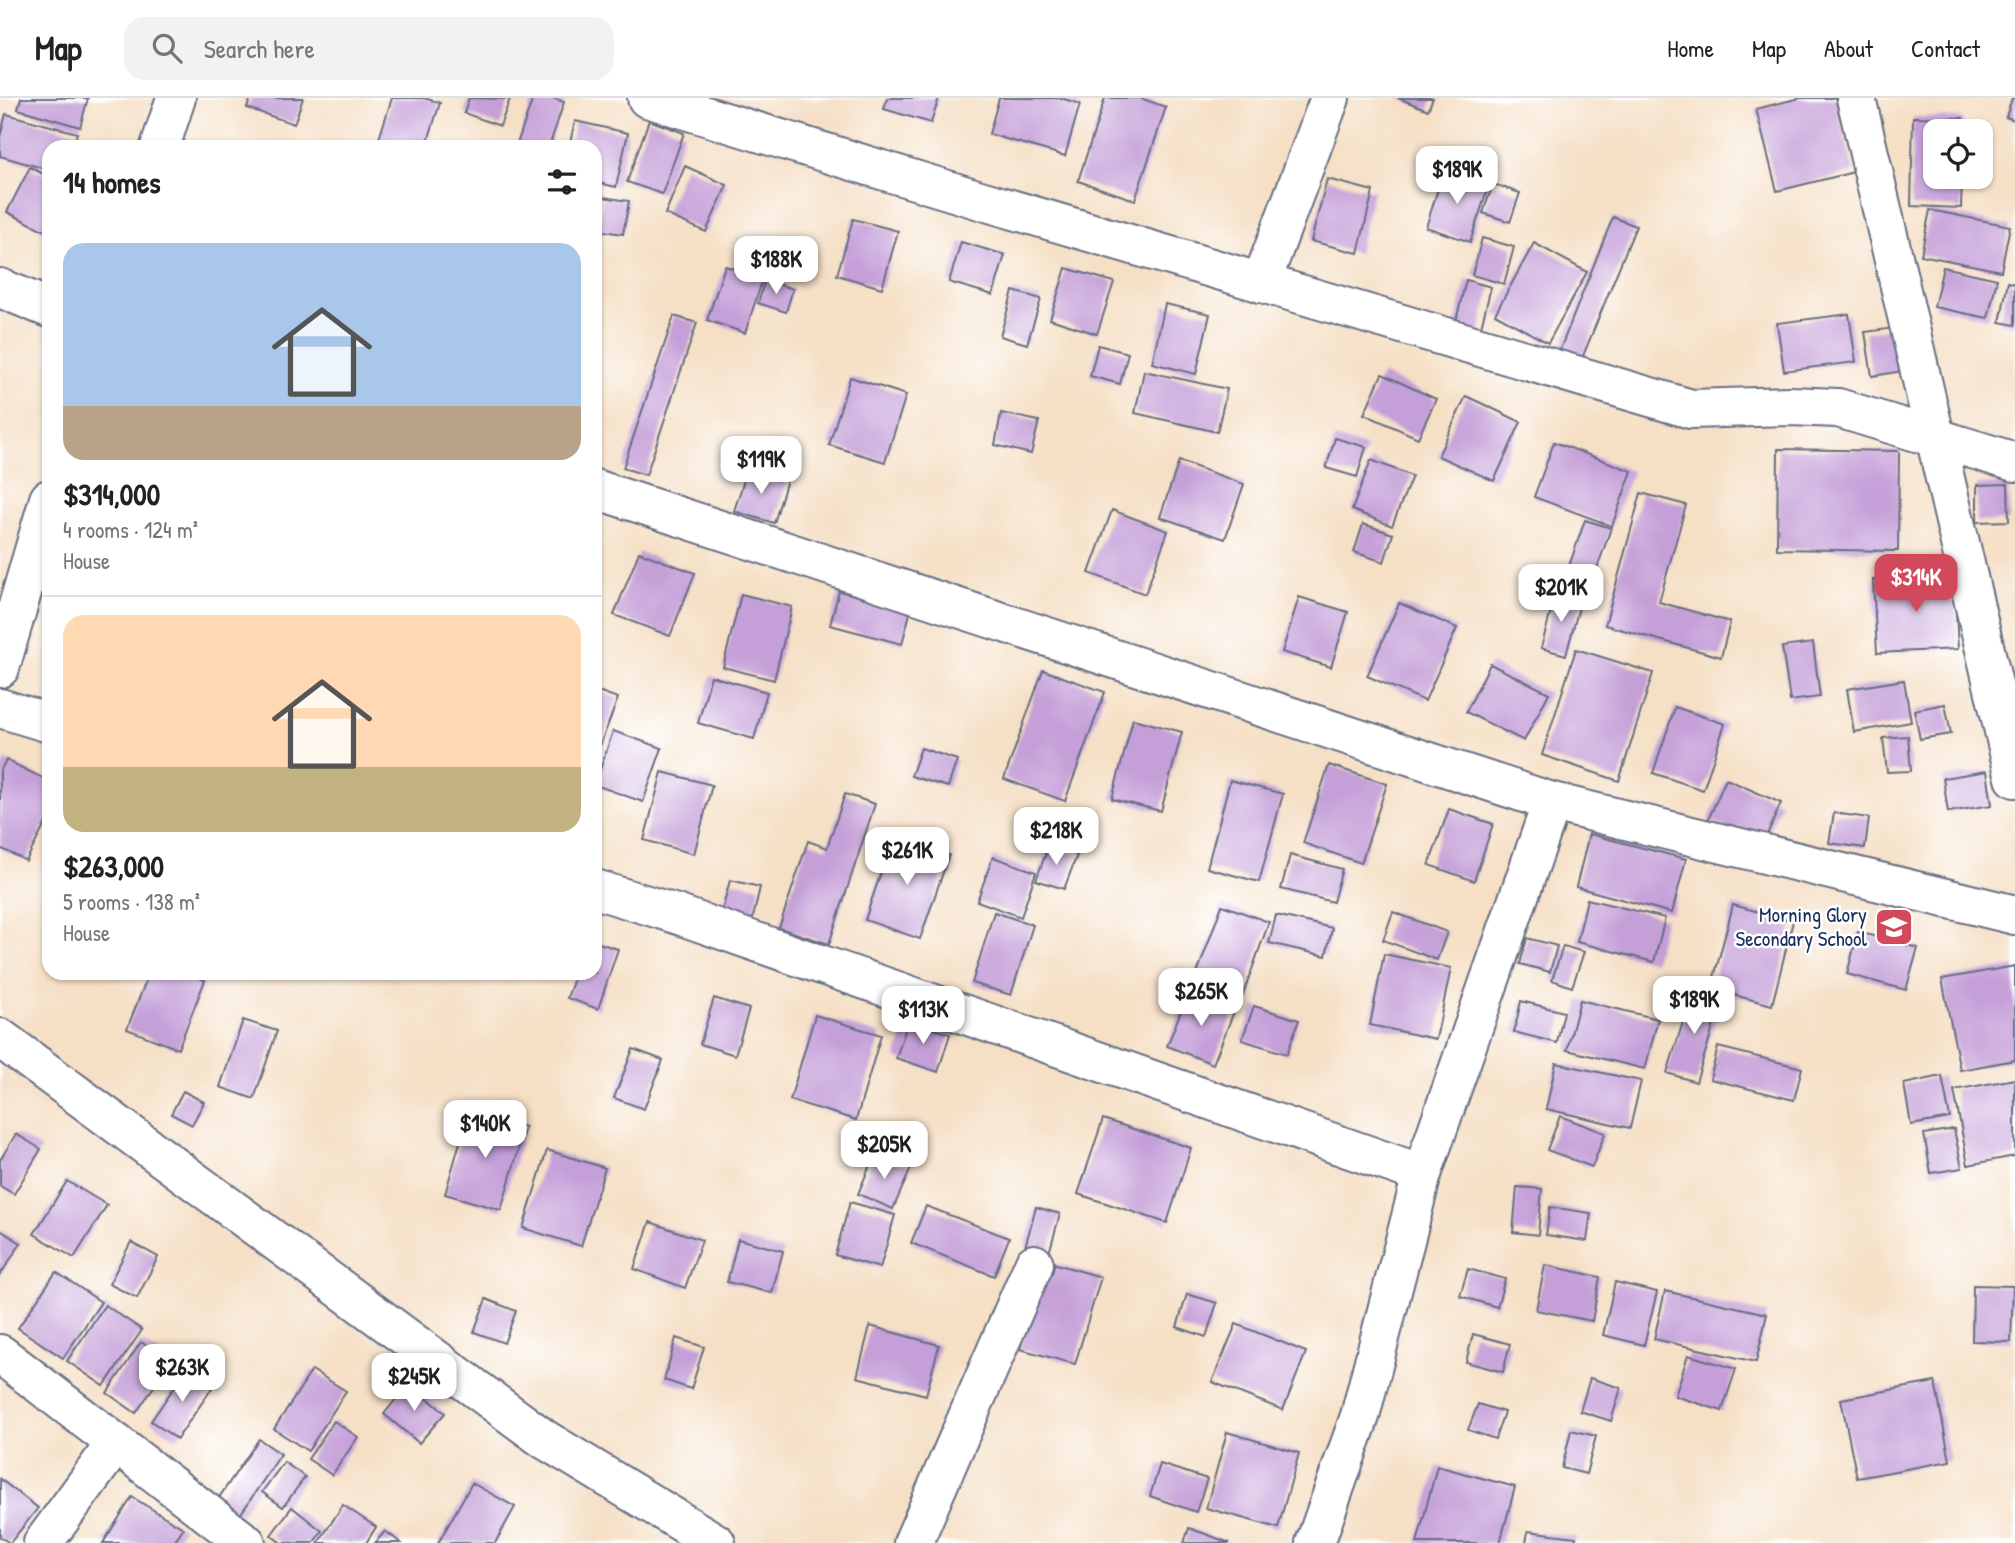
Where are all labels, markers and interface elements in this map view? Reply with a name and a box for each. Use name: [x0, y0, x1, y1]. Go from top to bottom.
search box: [124, 17, 614, 80]
text: Map: [35, 26, 82, 70]
icon: search: [148, 29, 186, 67]
text: Search here: [204, 31, 315, 66]
text: Home: [1667, 32, 1714, 64]
text: Map: [1752, 32, 1786, 64]
text: About: [1824, 32, 1873, 64]
text: Contact: [1911, 32, 1980, 64]
map controls: [1923, 119, 1993, 189]
button: locate: [1923, 119, 1993, 189]
pin: $189K: [1408, 146, 1506, 206]
text: $189K: [1432, 153, 1482, 184]
text: 14 homes: [63, 162, 161, 202]
icon: filters: [543, 163, 581, 201]
pin: $188K: [727, 236, 825, 296]
text: $188K: [750, 243, 802, 274]
icon: home: [259, 289, 385, 415]
pin: $119K: [712, 436, 810, 496]
text: $119K: [737, 443, 785, 474]
text: $314,000: [63, 474, 160, 514]
text: 4 rooms · 124 m²: [63, 514, 198, 545]
text: House: [63, 545, 110, 576]
pin: $314K: [1867, 554, 1965, 614]
text: $314K: [1891, 561, 1941, 592]
pin: $201K: [1512, 564, 1610, 624]
text: $201K: [1534, 571, 1588, 602]
icon: home: [259, 661, 385, 787]
pin: $218K: [1007, 808, 1105, 867]
text: $218K: [1030, 814, 1082, 845]
pin: $261K: [858, 828, 956, 887]
text: $261K: [881, 834, 933, 865]
text: $263,000: [63, 846, 164, 886]
text: 5 rooms · 138 m²: [63, 886, 200, 917]
place label: Morning Glory Secondary School: [1736, 900, 1867, 953]
school or university icon: Morning Glory Secondary School: [1873, 906, 1915, 948]
text: House: [63, 917, 110, 948]
pin: $265K: [1152, 968, 1250, 1028]
text: $265K: [1174, 975, 1228, 1006]
pin: $189K: [1645, 976, 1743, 1036]
text: $189K: [1669, 983, 1719, 1014]
pin: $113K: [874, 986, 972, 1046]
text: $113K: [898, 993, 948, 1024]
pin: $140K: [436, 1100, 534, 1160]
text: $140K: [460, 1107, 510, 1138]
pin: $205K: [835, 1122, 933, 1181]
text: $205K: [857, 1128, 911, 1159]
pin: $263K: [133, 1344, 231, 1404]
text: $263K: [155, 1351, 209, 1382]
pin: $245K: [365, 1354, 463, 1413]
text: $245K: [388, 1360, 440, 1391]

